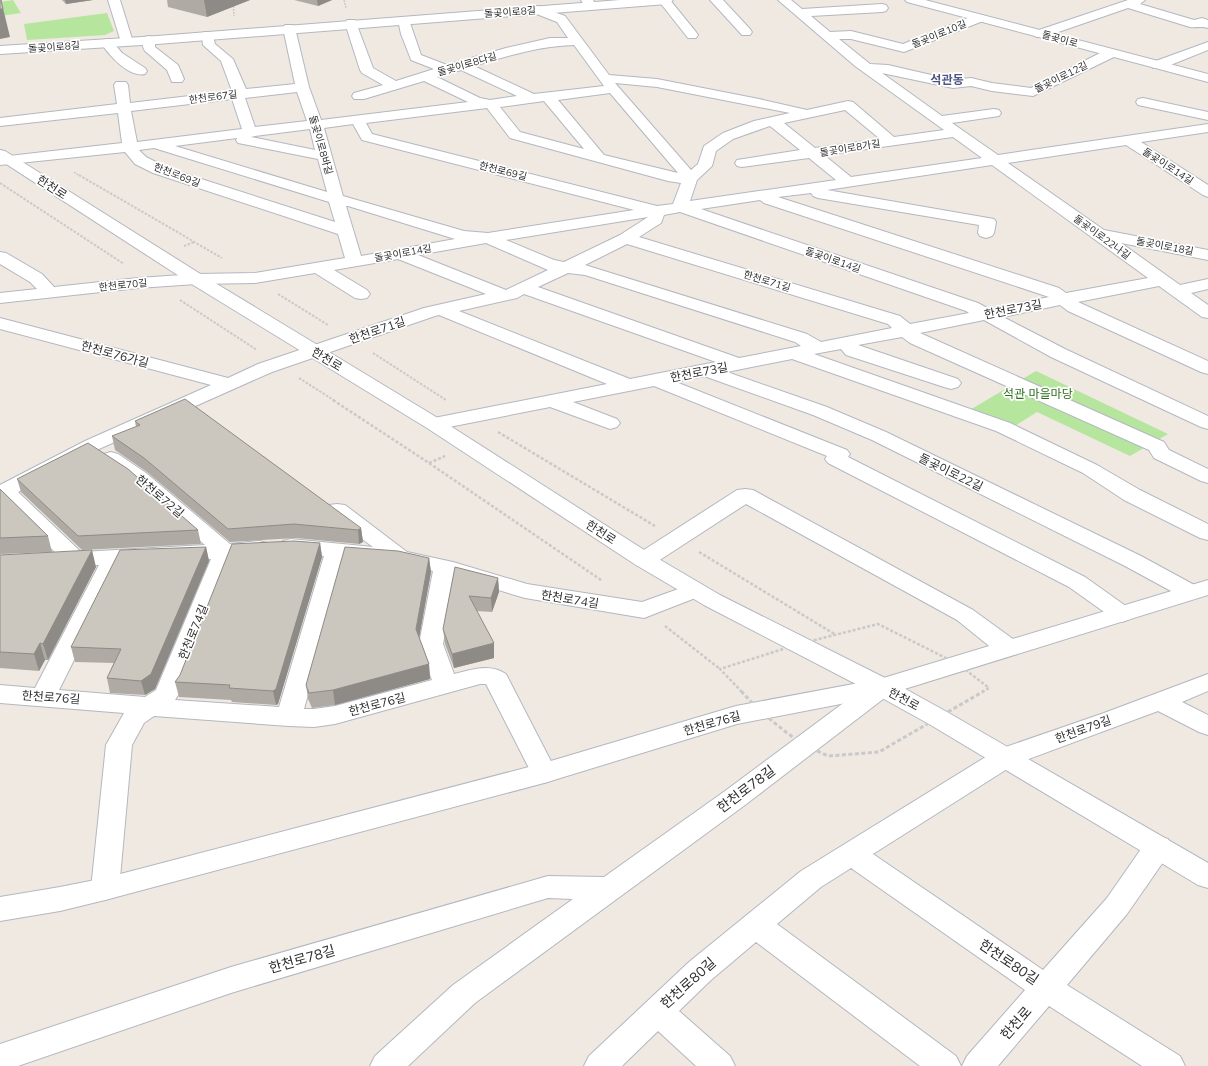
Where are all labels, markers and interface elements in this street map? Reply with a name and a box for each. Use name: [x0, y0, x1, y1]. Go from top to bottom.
street label: 돌곶이로8길: [484, 4, 536, 20]
street label: 돌곶이로10길: [910, 17, 968, 51]
street label: 돌곶이로: [1041, 28, 1079, 50]
street label: 돌곶이로8길: [28, 39, 80, 55]
street label: 돌곶이로8다길: [436, 49, 498, 79]
street label: 돌곶이로12길: [1032, 58, 1090, 96]
district label: 석관동: [930, 72, 964, 87]
street label: 한천로67길: [188, 88, 238, 106]
street label: 돌곶이로8바길: [306, 114, 336, 176]
street label: 돌곶이로8가길: [819, 137, 881, 159]
street label: 돌곶이로14길: [1140, 145, 1196, 187]
street label: 한천로69길: [478, 159, 528, 183]
street label: 한천로69길: [152, 160, 202, 190]
street label: 한천로: [34, 172, 70, 202]
street label: 돌곶이로22나길: [1071, 212, 1133, 262]
street label: 돌곶이로18길: [1135, 234, 1195, 258]
street label: 돌곶이로14길: [373, 242, 433, 264]
street label: 돌곶이로14길: [803, 244, 863, 276]
street label: 한천로71길: [742, 268, 792, 294]
street label: 한천로70길: [98, 276, 148, 294]
street label: 한천로73길: [983, 296, 1043, 322]
street label: 한천로71길: [347, 313, 407, 347]
street label: 한천로76가길: [79, 338, 151, 370]
street label: 한천로: [309, 344, 345, 374]
street label: 한천로73길: [669, 359, 729, 385]
park label: 석관 마을마당: [1003, 386, 1073, 401]
street label: 돌곶이로22길: [916, 450, 986, 494]
street label: 한천로72길: [133, 471, 187, 521]
street label: 한천로: [583, 517, 619, 547]
street label: 한천로74길: [540, 587, 600, 611]
street label: 한천로74길: [175, 602, 211, 662]
street label: 한천로: [886, 684, 922, 714]
street label: 한천로76길: [21, 687, 81, 707]
street label: 한천로76길: [347, 689, 407, 719]
street label: 한천로76길: [682, 708, 742, 738]
street label: 한천로79길: [1053, 712, 1113, 746]
street label: 한천로78길: [713, 761, 779, 817]
street label: 한천로80길: [976, 935, 1042, 989]
street label: 한천로78길: [267, 941, 337, 977]
street label: 한천로80길: [657, 953, 719, 1013]
street label: 한천로: [997, 1002, 1036, 1043]

